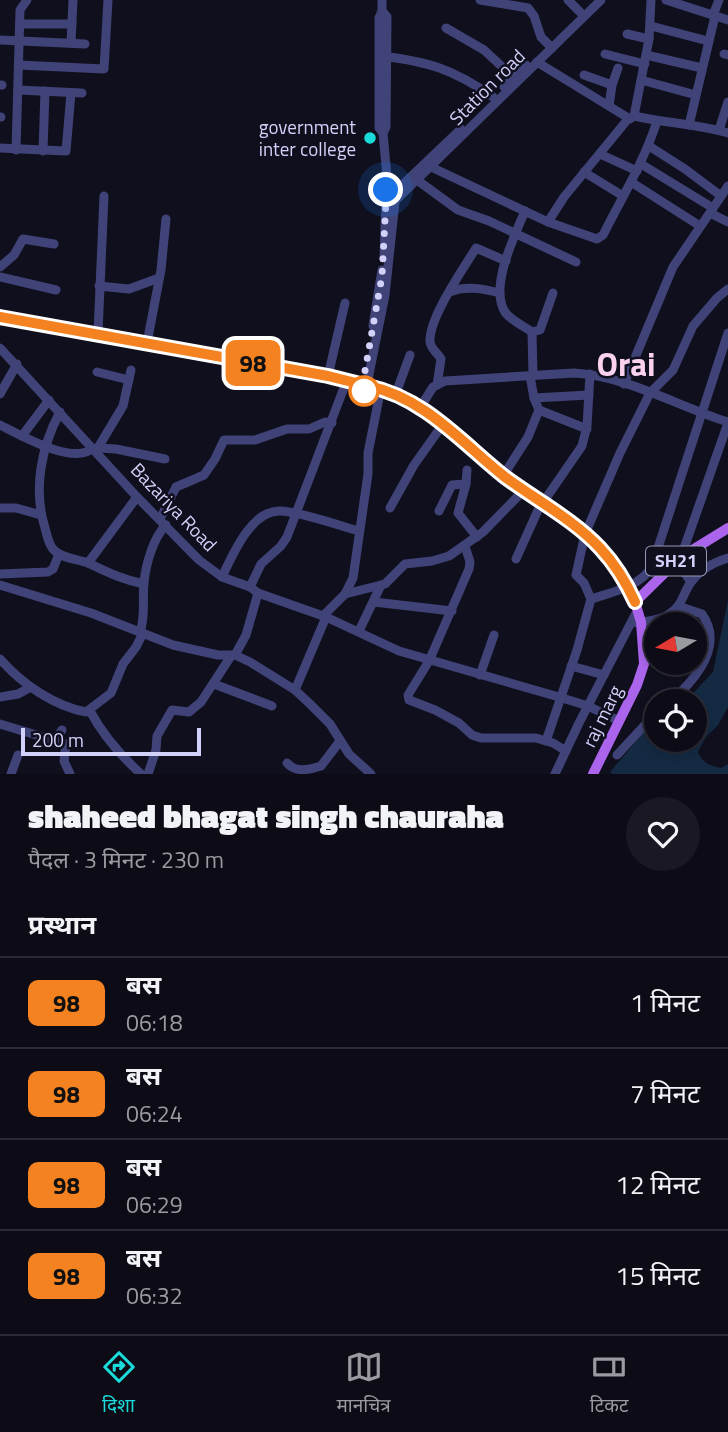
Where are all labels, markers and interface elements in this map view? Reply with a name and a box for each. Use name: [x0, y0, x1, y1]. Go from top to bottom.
street label: Station road: [442, 42, 531, 131]
place label: government inter college: [259, 112, 356, 163]
marker: government inter college: [362, 130, 378, 146]
your location: [368, 172, 403, 207]
district label: Orai: [596, 339, 656, 389]
line badge: 98: [222, 340, 284, 386]
text: 98: [240, 345, 266, 381]
unlabelled marker: [349, 376, 379, 406]
street label: Bazariya Road: [124, 456, 224, 558]
road number: SH21: [646, 546, 706, 576]
north arrow: [644, 612, 707, 676]
map controls: [644, 612, 707, 752]
street label: raj marg: [574, 680, 629, 752]
button: locate: [644, 689, 707, 752]
scale bar: [21, 725, 201, 757]
text: 200 m: [32, 725, 84, 754]
text: shaheed bhagat singh chauraha: [28, 791, 504, 841]
button: heart: [626, 797, 700, 871]
text: पैदल · 3 मिनट · 230 m: [28, 842, 224, 877]
text: प्रस्थान: [28, 905, 96, 944]
text: बस: [126, 965, 161, 1004]
text: 1 मिनट: [630, 983, 700, 1022]
text: 98: [53, 985, 80, 1021]
text: 06:18: [126, 1005, 183, 1040]
text: बस: [126, 1056, 161, 1095]
text: 7 मिनट: [630, 1074, 700, 1113]
text: 98: [53, 1076, 80, 1112]
text: 06:24: [126, 1096, 183, 1131]
text: बस: [126, 1147, 161, 1186]
text: 12 मिनट: [615, 1165, 700, 1204]
text: 98: [53, 1167, 80, 1203]
text: 06:29: [126, 1187, 183, 1222]
text: बस: [126, 1238, 161, 1277]
text: 15 मिनट: [615, 1256, 700, 1295]
text: 98: [53, 1258, 80, 1294]
text: 06:32: [126, 1278, 183, 1313]
tab: दिशा: [100, 1348, 138, 1420]
tab: मानचित्र: [337, 1348, 391, 1420]
tab: टिकट: [590, 1348, 628, 1420]

